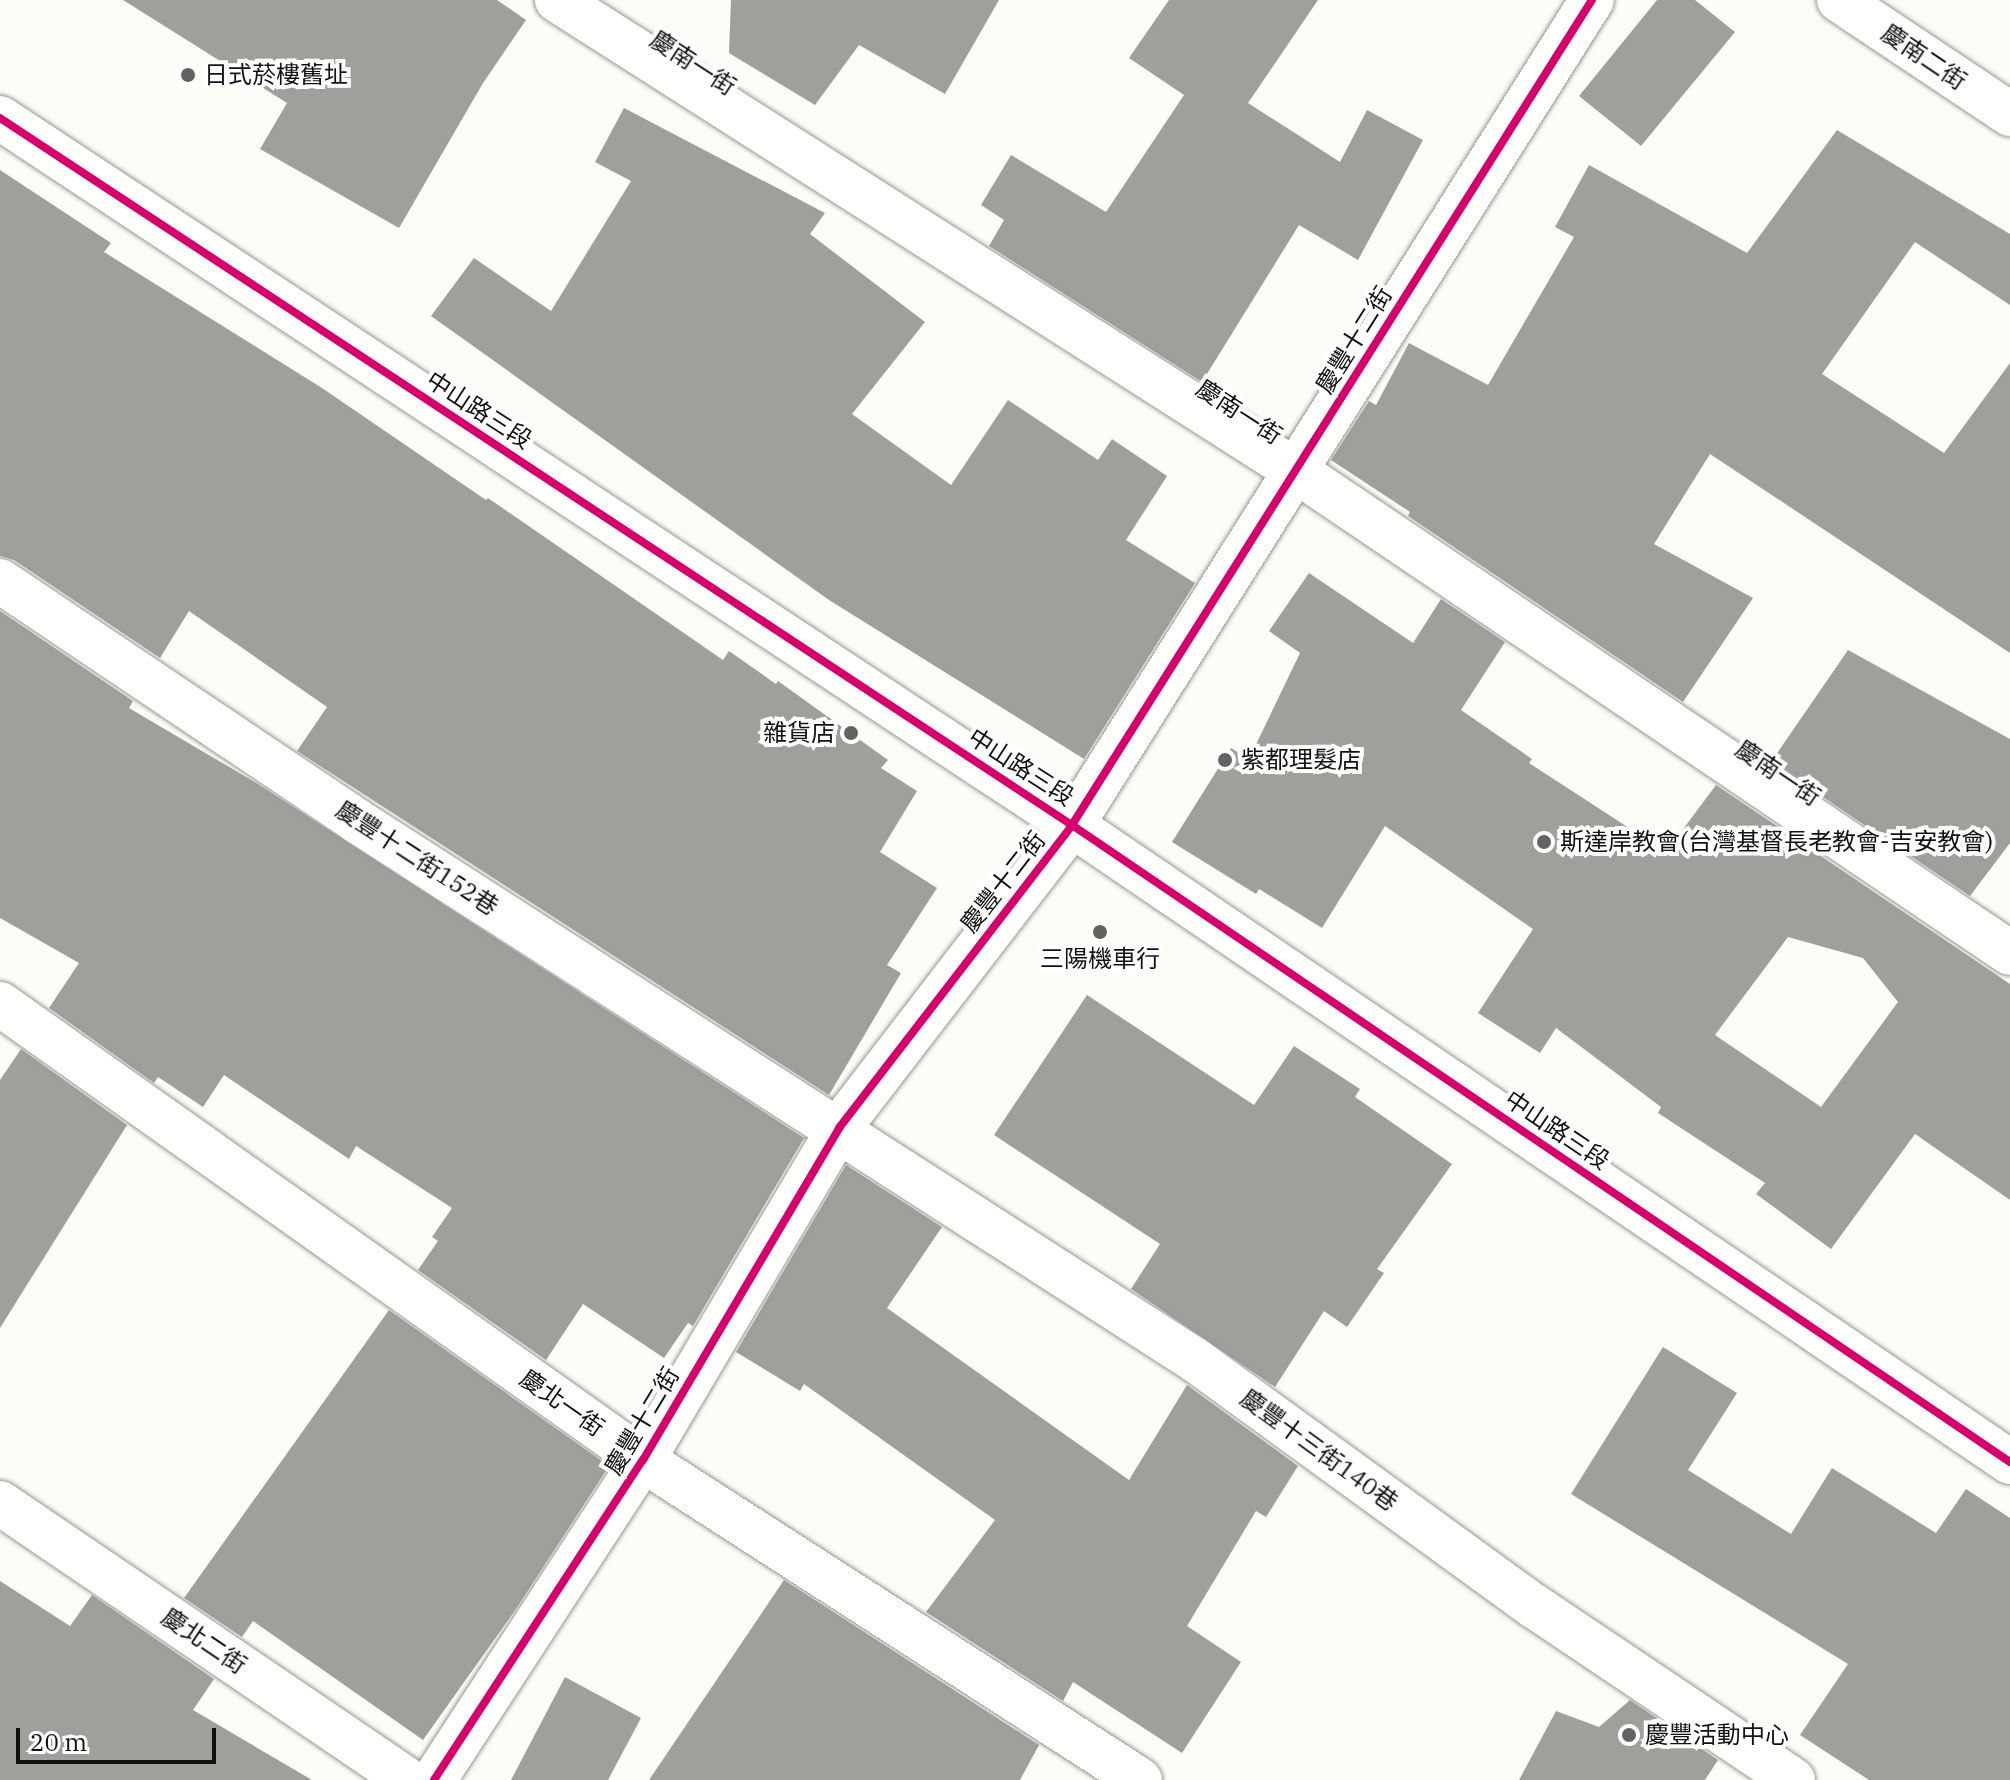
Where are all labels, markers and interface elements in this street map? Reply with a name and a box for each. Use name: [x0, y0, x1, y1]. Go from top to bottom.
street label: 慶南二街: [1876, 18, 1972, 96]
street label: 慶南一街: [645, 25, 741, 101]
place label: 日式菸樓舊址: [204, 61, 348, 89]
marker: 日式菸樓舊址: [179, 66, 197, 84]
street label: 慶豐十二街: [1310, 281, 1398, 399]
street label: 中山路三段: [421, 365, 537, 455]
street label: 慶南一街: [1191, 374, 1287, 450]
place label: 雜貨店: [763, 719, 835, 747]
street label: 中山路三段: [963, 722, 1079, 812]
marker: 雜貨店: [842, 724, 860, 742]
street label: 慶南一街: [1730, 734, 1826, 812]
place label: 紫都理髮店: [1241, 746, 1361, 774]
marker: 紫都理髮店: [1216, 751, 1234, 769]
street label: 慶豐十二街152巷: [331, 795, 503, 921]
street label: 慶豐十二街: [955, 826, 1051, 938]
place label: 斯達岸教會(台灣基督長老教會-吉安教會): [1560, 828, 1993, 856]
marker: 斯達岸教會(台灣基督長老教會-吉安教會): [1535, 833, 1553, 851]
marker: 三陽機車行: [1091, 923, 1109, 941]
place label: 三陽機車行: [1040, 945, 1160, 973]
street label: 中山路三段: [1499, 1085, 1615, 1175]
street label: 慶豐十二街: [599, 1362, 685, 1480]
street label: 慶北一街: [514, 1364, 610, 1442]
street label: 慶豐十三街140巷: [1235, 1383, 1403, 1517]
street label: 慶北二街: [156, 1602, 252, 1680]
scale bar: [20, 1712, 220, 1762]
place label: 慶豐活動中心: [1645, 1721, 1789, 1749]
text: 20 m: [30, 1726, 87, 1758]
marker: 慶豐活動中心: [1620, 1726, 1638, 1744]

